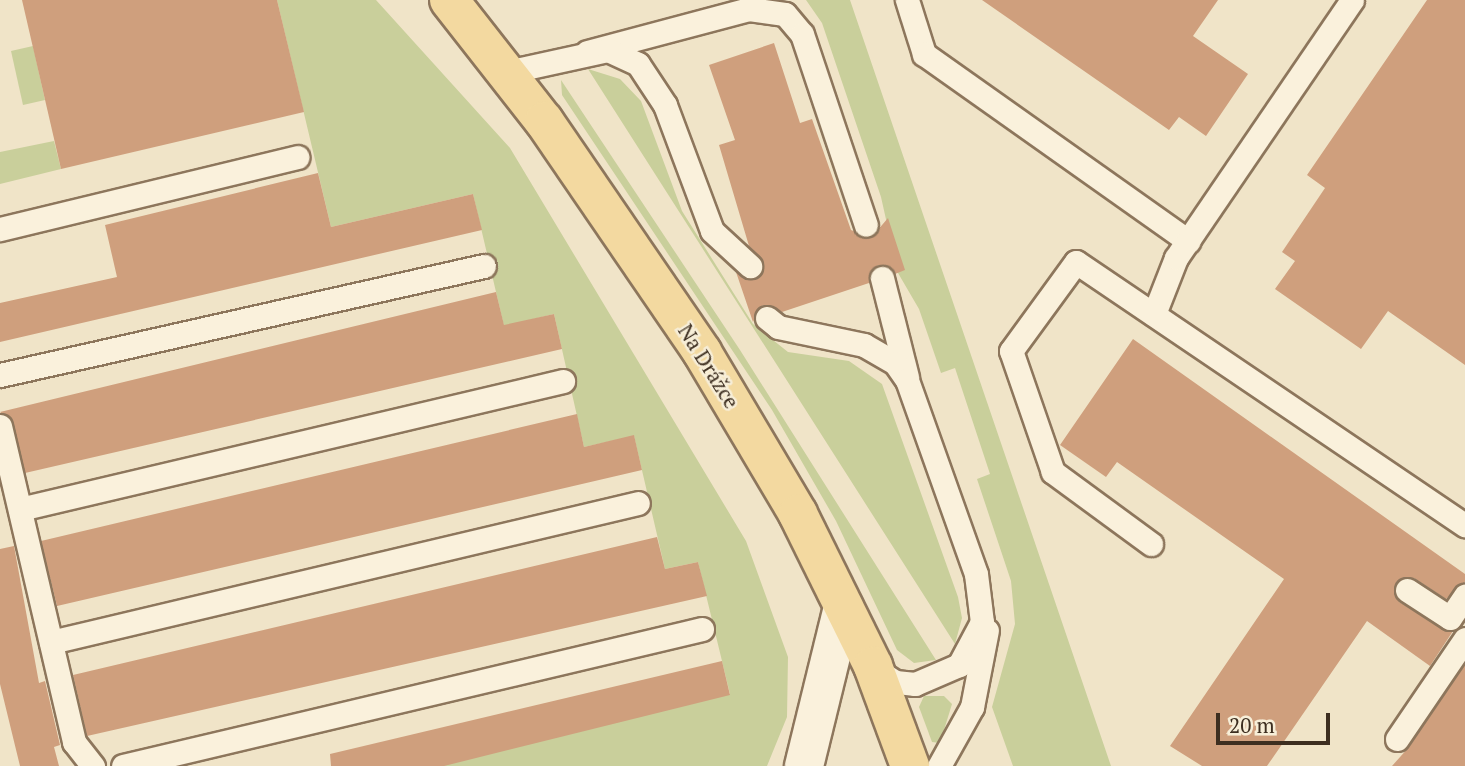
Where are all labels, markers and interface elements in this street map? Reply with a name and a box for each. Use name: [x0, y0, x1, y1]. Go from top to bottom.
street label: Na Drážce: [673, 319, 745, 413]
scale bar: [1220, 700, 1334, 744]
text: 20 m: [1229, 711, 1275, 739]

